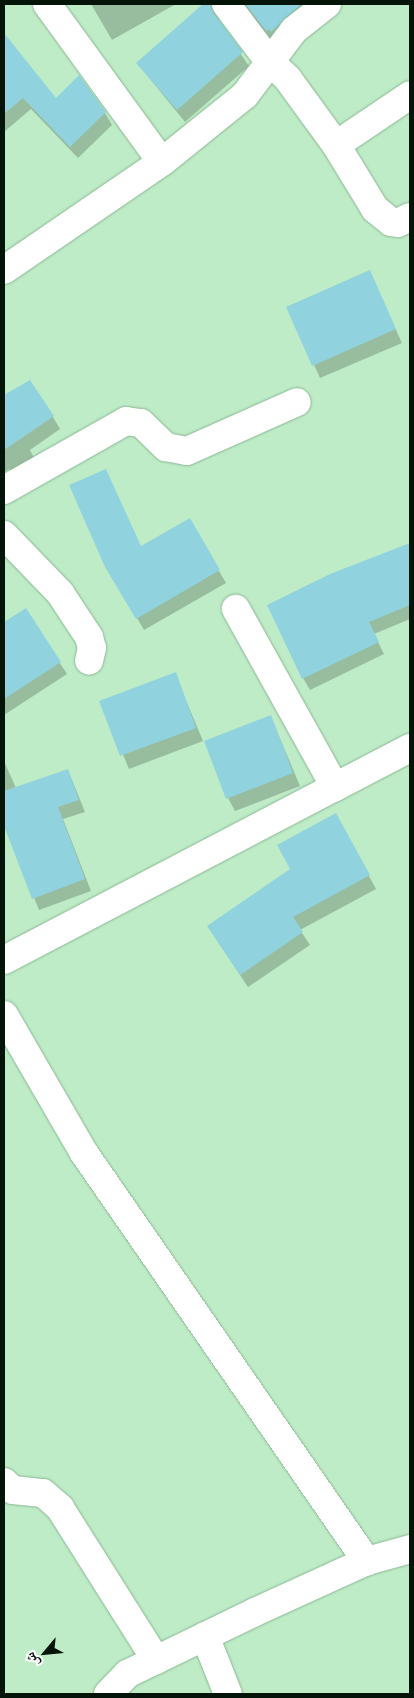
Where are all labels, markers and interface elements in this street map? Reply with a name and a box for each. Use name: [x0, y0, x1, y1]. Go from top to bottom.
north arrow: [20, 1628, 70, 1678]
text: ش: [20, 1650, 42, 1671]

